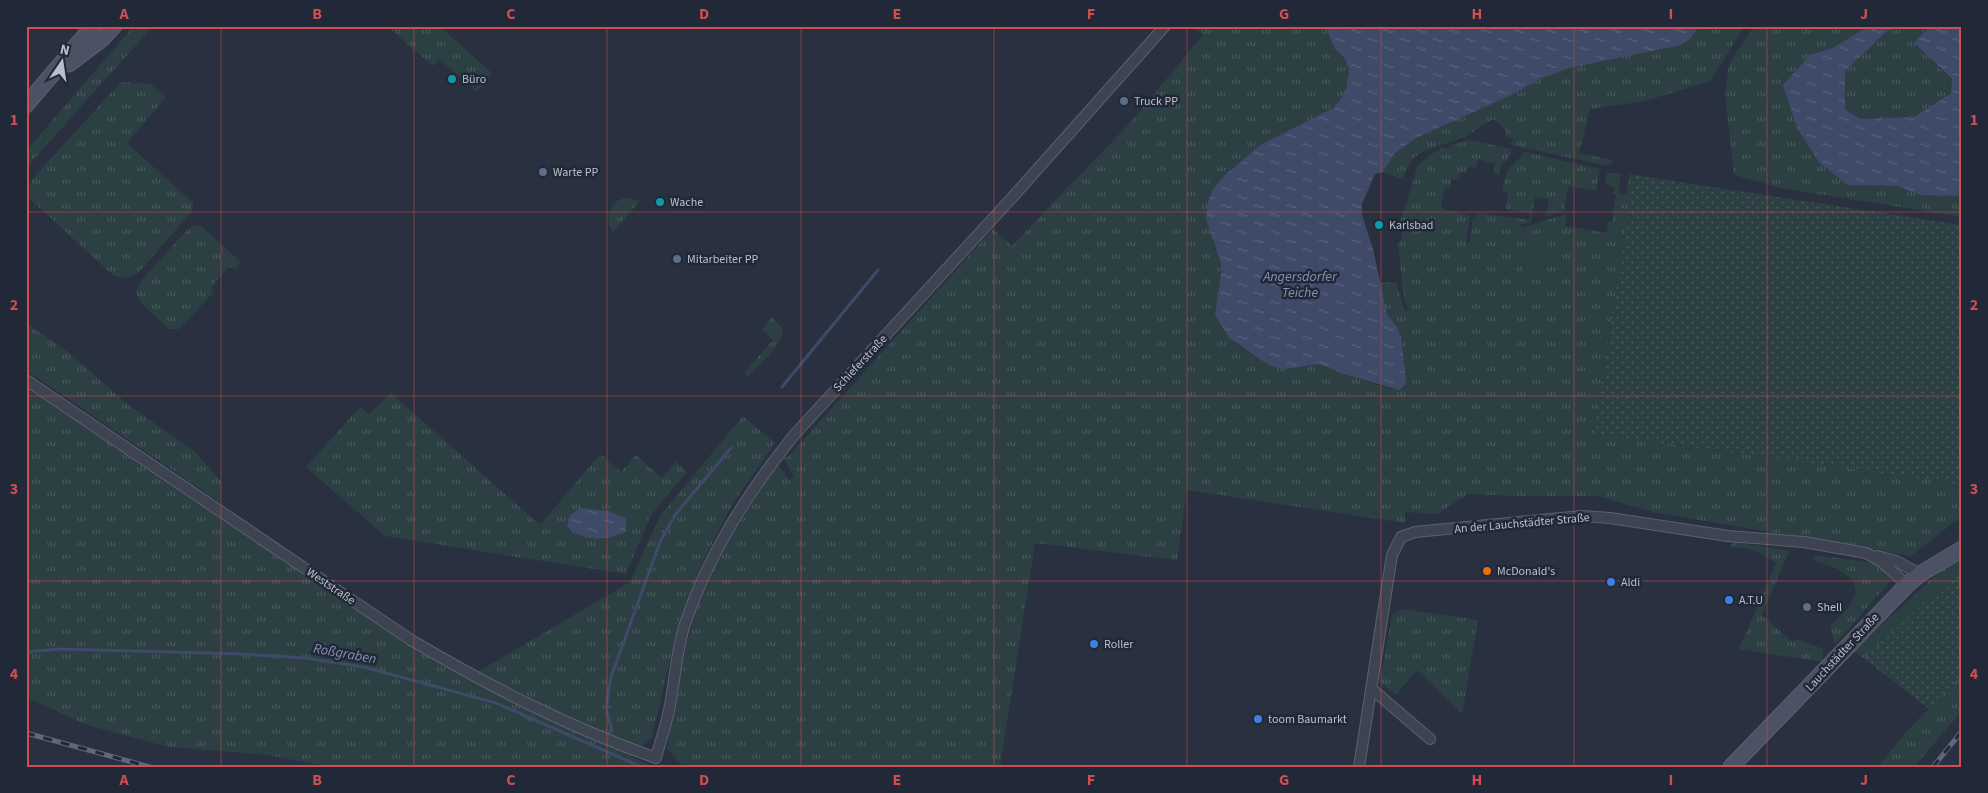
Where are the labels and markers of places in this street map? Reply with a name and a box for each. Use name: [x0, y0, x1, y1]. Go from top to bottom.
place label: Büro: [462, 71, 486, 88]
marker: Büro: [446, 73, 458, 85]
place label: Truck PP: [1134, 93, 1178, 110]
marker: Truck PP: [1118, 95, 1130, 107]
place label: Warte PP: [553, 164, 598, 181]
marker: Warte PP: [537, 166, 549, 178]
place label: Wache: [670, 194, 703, 211]
marker: Wache: [654, 196, 666, 208]
place label: Karlsbad: [1389, 217, 1433, 234]
marker: Karlsbad: [1373, 219, 1385, 231]
place label: Mitarbeiter PP: [687, 251, 758, 268]
marker: Mitarbeiter PP: [671, 253, 683, 265]
place label: McDonald's: [1497, 563, 1555, 580]
marker: McDonald's: [1481, 565, 1493, 577]
place label: Aldi: [1621, 574, 1640, 591]
marker: Aldi: [1605, 576, 1617, 588]
place label: A.T.U: [1739, 592, 1763, 609]
marker: A.T.U: [1723, 594, 1735, 606]
place label: Shell: [1817, 599, 1842, 616]
marker: Shell: [1801, 601, 1813, 613]
place label: Roller: [1104, 636, 1134, 653]
marker: Roller: [1088, 638, 1100, 650]
place label: toom Baumarkt: [1268, 711, 1347, 728]
marker: toom Baumarkt: [1252, 713, 1264, 725]

